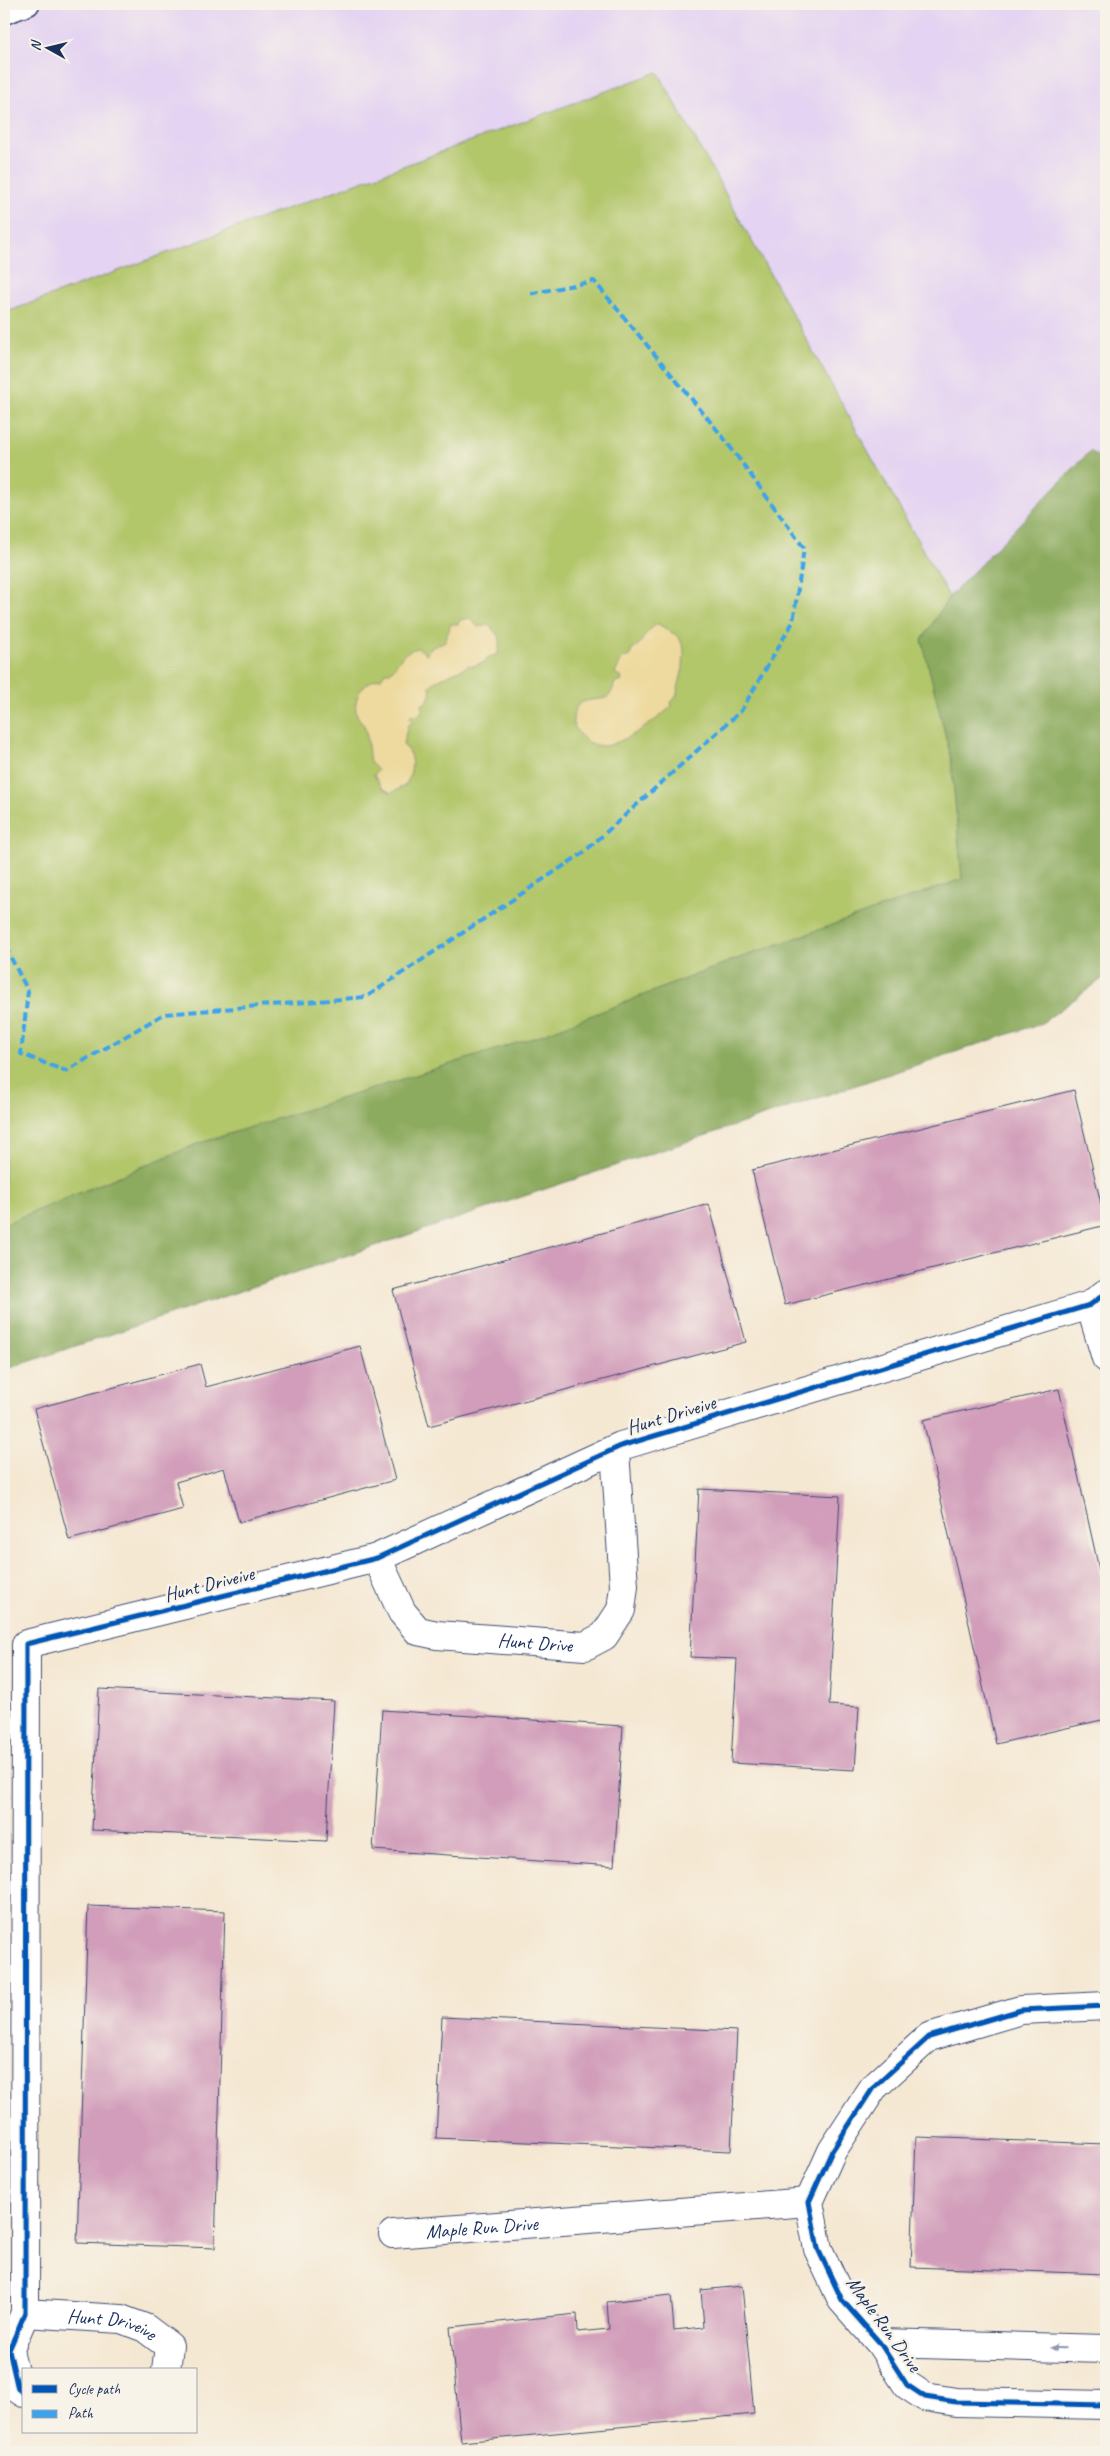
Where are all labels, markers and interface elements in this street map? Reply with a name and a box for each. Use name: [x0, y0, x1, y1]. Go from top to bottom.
north arrow: [22, 22, 72, 72]
text: N: [27, 38, 45, 52]
street label: Hunt Driveive: [624, 1389, 720, 1440]
street label: Hunt Driveive: [162, 1560, 258, 1607]
street label: Hunt Drive: [497, 1627, 575, 1658]
street label: Maple Run Drive: [425, 2210, 540, 2244]
street label: Maple Run Drive: [841, 2271, 928, 2378]
street label: Hunt Driveive: [66, 2303, 163, 2346]
one-way arrow: [1049, 2344, 1065, 2352]
legend: [22, 2368, 198, 2434]
text: Cycle path: [68, 2380, 120, 2399]
text: Path: [68, 2404, 94, 2423]

